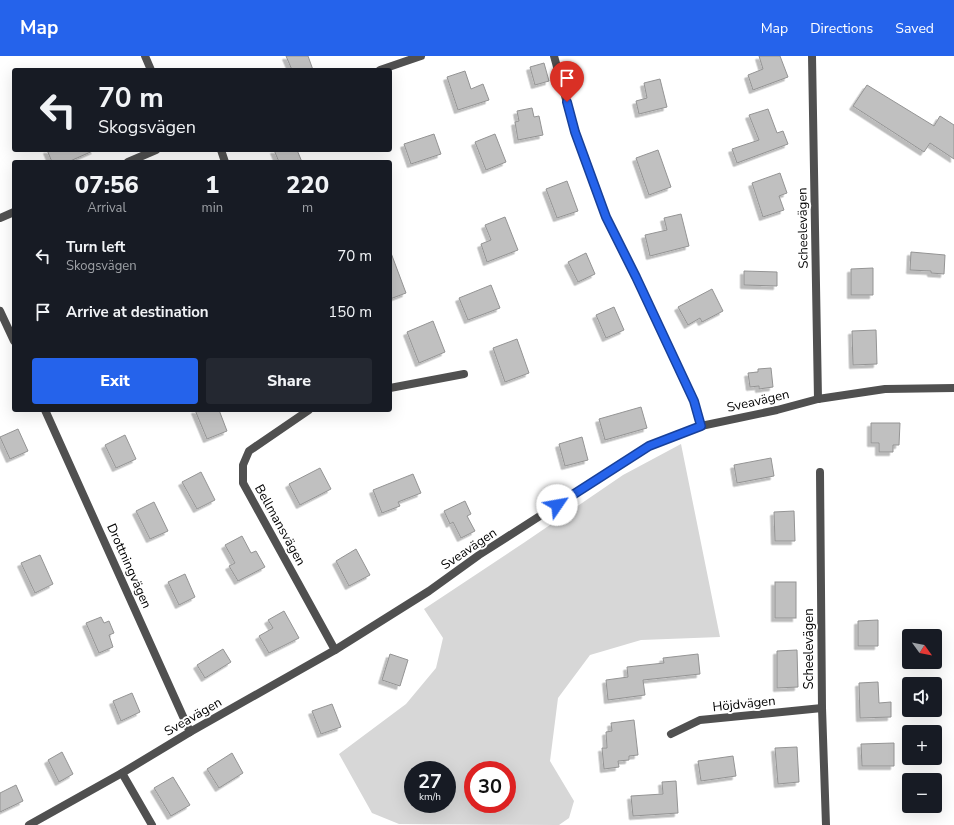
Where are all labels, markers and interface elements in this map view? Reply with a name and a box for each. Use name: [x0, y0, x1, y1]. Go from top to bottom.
text: Map: [20, 15, 58, 41]
text: Map: [761, 19, 788, 38]
text: Directions: [810, 19, 873, 38]
text: Saved: [895, 19, 934, 38]
pin: [550, 61, 584, 102]
icon: arrive: [556, 67, 578, 89]
text: 70 m: [98, 79, 164, 117]
icon: left: [32, 84, 84, 136]
text: Skogsvägen: [98, 115, 196, 139]
text: 07:56: [75, 169, 139, 201]
text: 1: [205, 169, 220, 201]
text: 220: [286, 169, 329, 201]
street label: Scheelevägen: [793, 187, 813, 269]
text: Arrival: [87, 199, 126, 217]
text: min: [202, 199, 223, 217]
text: m: [302, 199, 313, 217]
text: Turn left: [66, 237, 125, 257]
icon: left: [32, 245, 54, 267]
text: 70 m: [337, 246, 372, 266]
text: Skogsvägen: [66, 257, 137, 275]
icon: arrive: [32, 301, 54, 323]
text: Arrive at destination: [66, 302, 209, 322]
text: 150 m: [328, 302, 372, 322]
button: Exit: [32, 358, 198, 404]
button: Share: [206, 358, 372, 404]
street label: Sveavägen: [725, 385, 791, 417]
street label: Bellmansvägen: [250, 481, 310, 569]
position arrow: [536, 484, 578, 526]
street label: Drottningvägen: [102, 521, 156, 611]
street label: Sveavägen: [438, 524, 500, 574]
street label: Scheelevägen: [800, 608, 818, 690]
north arrow: [902, 629, 942, 669]
map controls: [902, 629, 942, 813]
button: sound: [902, 677, 942, 717]
street label: Höjdvägen: [712, 692, 776, 716]
street label: Sveavägen: [161, 693, 225, 741]
button: +: [902, 725, 942, 765]
speed limit sign: 30: [464, 761, 516, 813]
text: 27: [418, 768, 442, 795]
button: −: [902, 773, 942, 813]
text: km/h: [419, 790, 441, 804]

